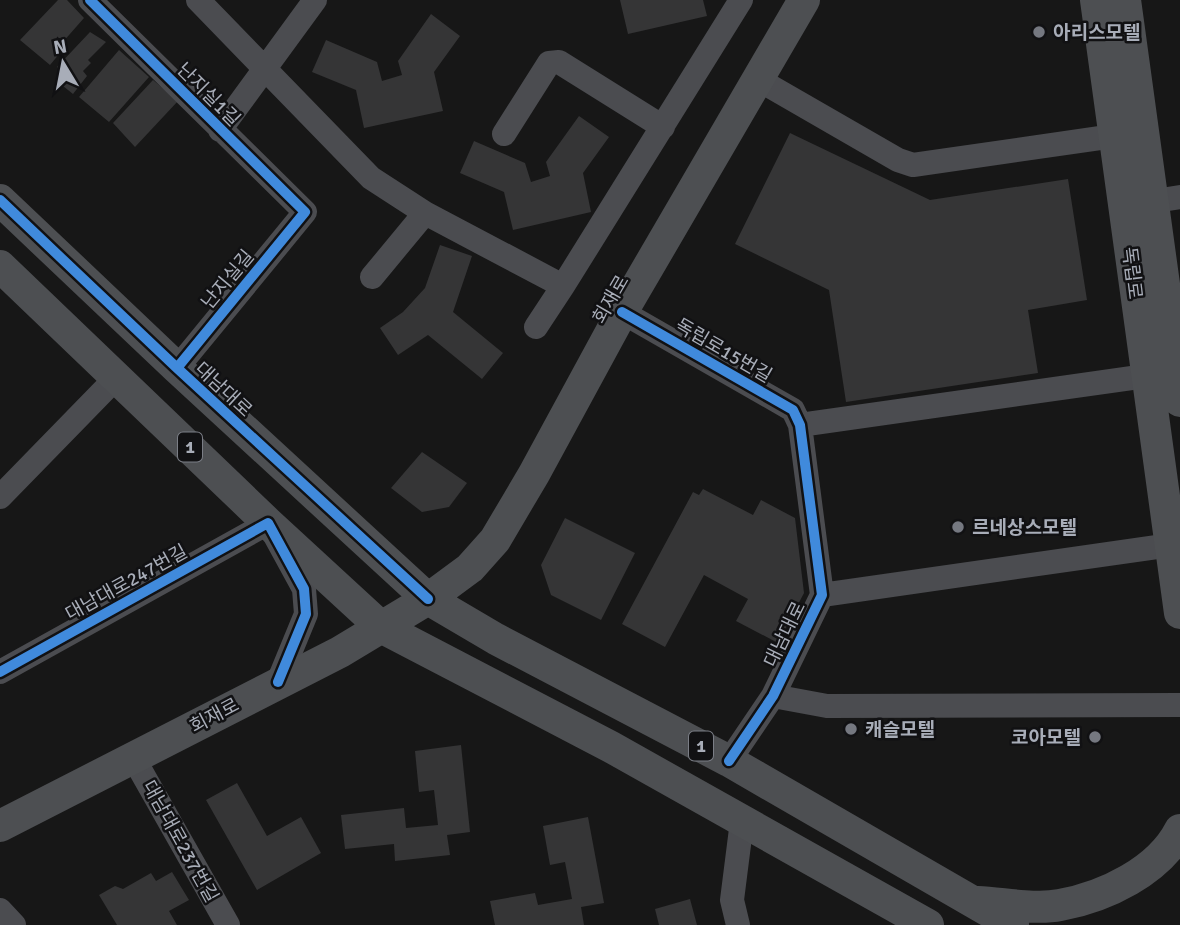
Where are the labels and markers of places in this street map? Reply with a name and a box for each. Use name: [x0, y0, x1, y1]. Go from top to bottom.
place label: 아리스모텔: [1053, 21, 1140, 45]
marker: 아리스모텔: [1031, 24, 1047, 40]
place label: 르네상스모텔: [972, 516, 1077, 540]
marker: 르네상스모텔: [950, 519, 966, 535]
place label: 캐슬모텔: [865, 718, 935, 742]
marker: 캐슬모텔: [843, 721, 859, 737]
place label: 코아모텔: [1011, 726, 1081, 750]
marker: 코아모텔: [1087, 729, 1103, 745]

